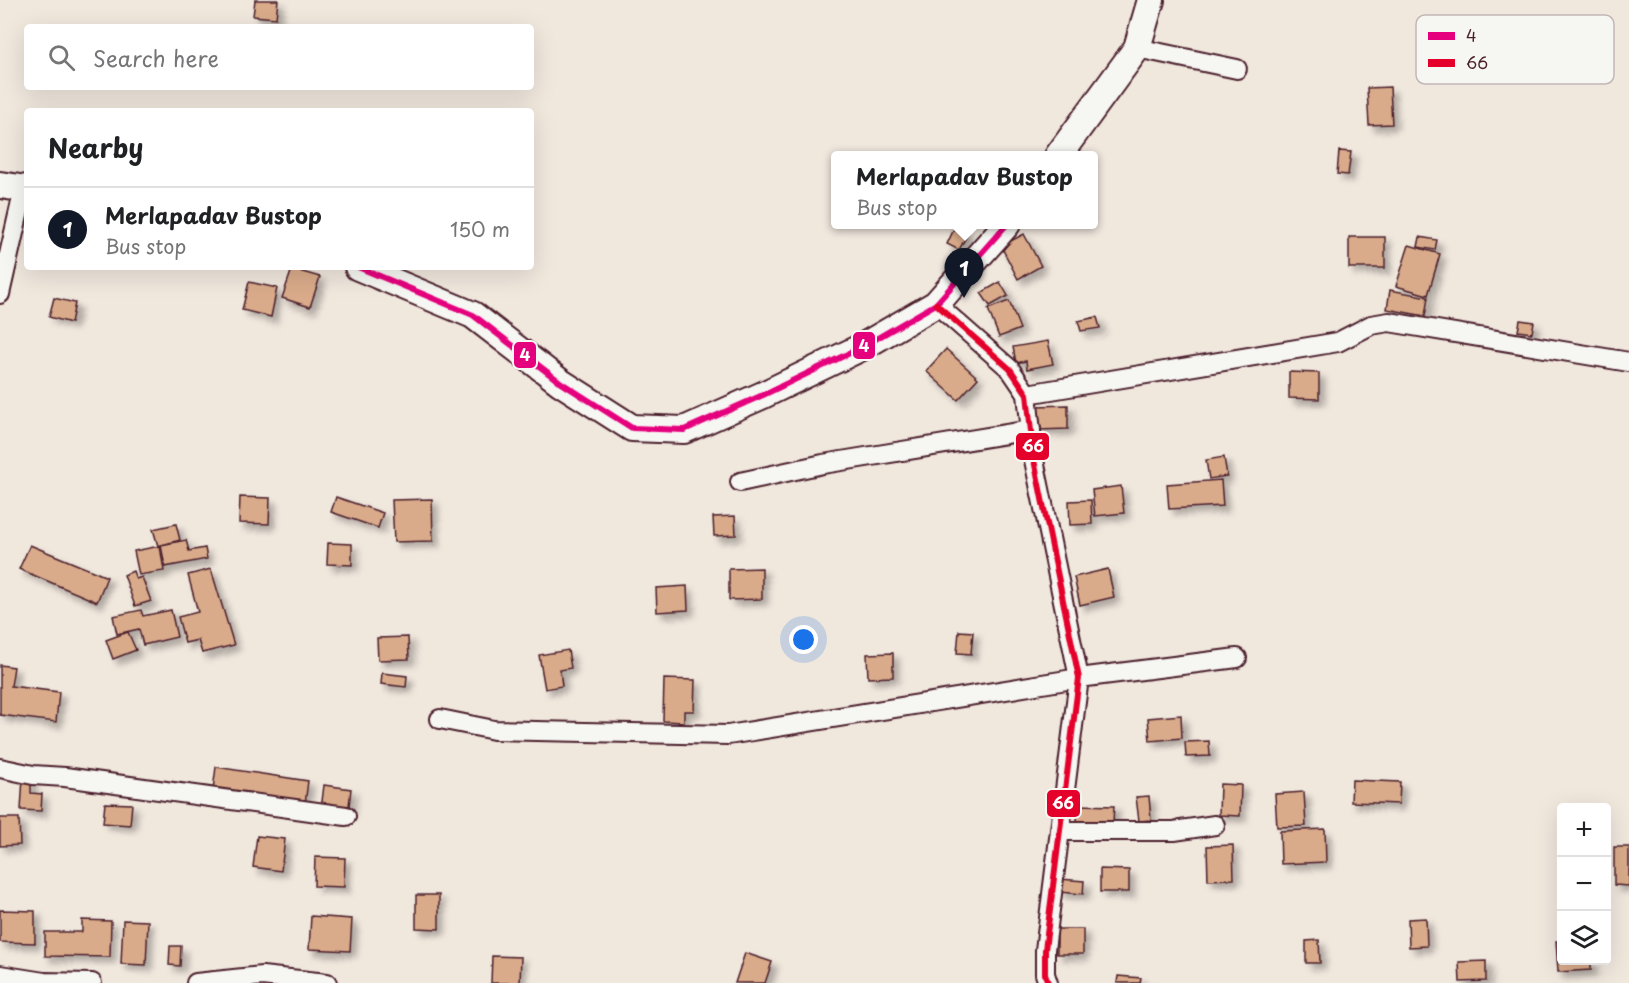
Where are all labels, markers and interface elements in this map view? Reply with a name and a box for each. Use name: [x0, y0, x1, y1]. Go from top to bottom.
legend: [1416, 15, 1614, 84]
text: 4: [1466, 23, 1477, 47]
search box: [24, 24, 534, 90]
icon: search: [45, 41, 78, 74]
text: Search here: [93, 41, 219, 74]
text: 66: [1466, 50, 1488, 74]
text: Nearby: [48, 128, 143, 167]
popup: [831, 151, 1098, 229]
text: Merlapadav Bustop: [856, 159, 1073, 192]
text: Bus stop: [856, 192, 938, 222]
text: Merlapadav Bustop: [105, 198, 322, 231]
text: 1: [63, 214, 72, 244]
text: 150 m: [450, 214, 510, 244]
text: Bus stop: [105, 231, 186, 261]
pin: 1: [944, 248, 984, 298]
line badge: 4: [852, 331, 876, 360]
text: 4: [859, 333, 870, 357]
line badge: 4: [513, 341, 537, 369]
text: 4: [520, 342, 531, 366]
line badge: 66: [1015, 432, 1050, 461]
text: 66: [1022, 433, 1044, 457]
your location: [789, 625, 818, 654]
line badge: 66: [1046, 789, 1081, 818]
text: 66: [1052, 790, 1074, 814]
map controls: [1557, 803, 1611, 965]
button: +: [1557, 803, 1611, 857]
button: −: [1557, 857, 1611, 911]
button: layers: [1557, 911, 1611, 965]

